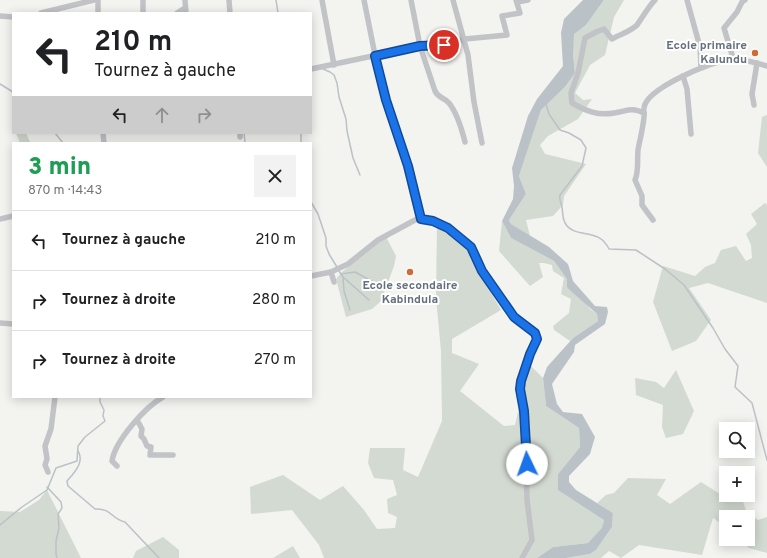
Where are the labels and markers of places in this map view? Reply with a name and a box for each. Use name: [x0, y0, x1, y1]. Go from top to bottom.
pin: [427, 28, 461, 62]
place label: Ecole primaire Kalundu: [666, 38, 747, 68]
marker: Ecole primaire Kalundu: [750, 48, 760, 58]
marker: Ecole secondaire Kabindula: [405, 267, 415, 277]
place label: Ecole secondaire Kabindula: [363, 278, 458, 308]

